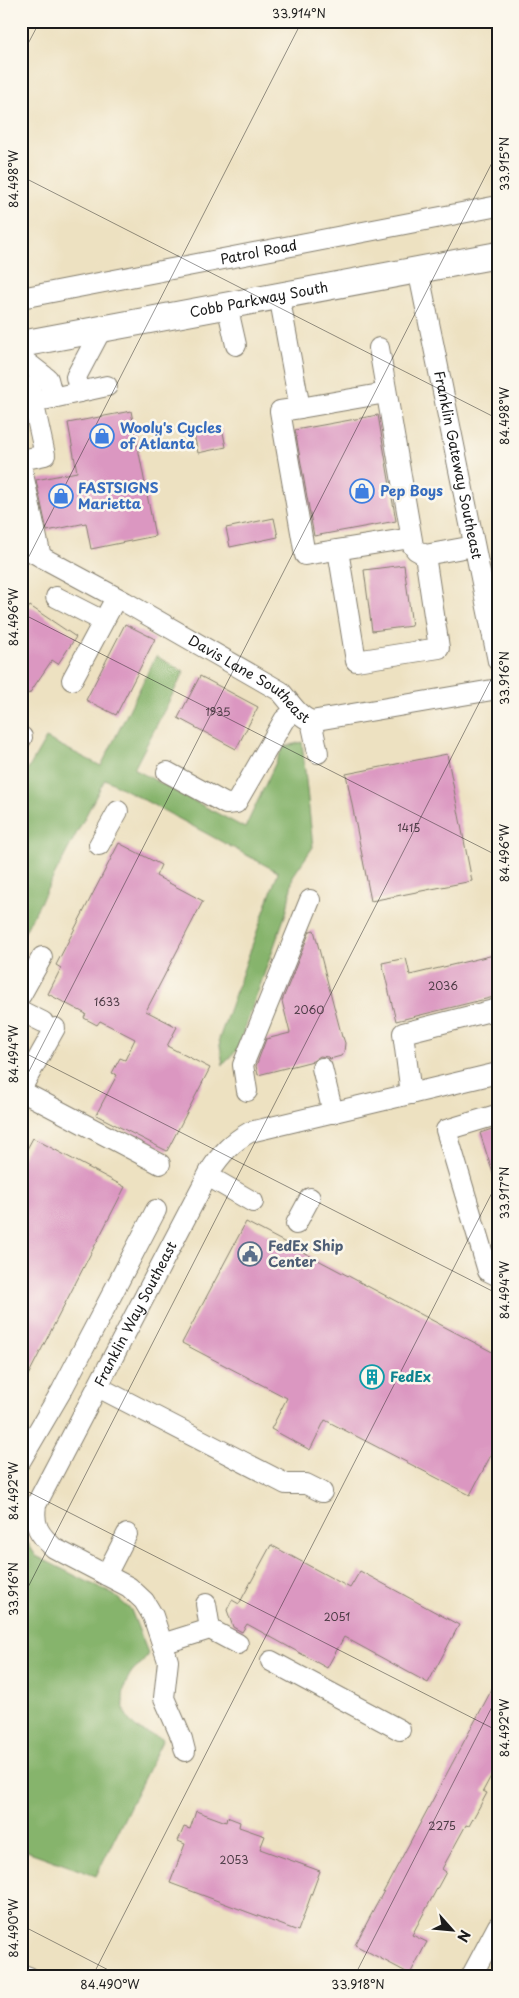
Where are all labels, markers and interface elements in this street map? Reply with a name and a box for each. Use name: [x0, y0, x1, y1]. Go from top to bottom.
text: 33.914°N: [272, 4, 326, 22]
text: 33.915°N: [495, 137, 513, 191]
text: 84.498°W: [4, 149, 22, 208]
street label: Patrol Road: [218, 234, 299, 269]
street label: Cobb Parkway South: [188, 276, 330, 322]
street label: Franklin Gateway Southeast: [429, 369, 488, 561]
text: 84.498°W: [495, 386, 513, 445]
place label: Wooly's Cycles of Atlanta: [120, 417, 222, 454]
shop icon: Wooly's Cycles of Atlanta: [89, 423, 115, 449]
place label: FASTSIGNS Marietta: [78, 477, 159, 514]
shop icon: Pep Boys: [349, 478, 375, 504]
place label: Pep Boys: [380, 480, 443, 501]
shop icon: FASTSIGNS Marietta: [48, 483, 74, 509]
text: 84.496°W: [4, 587, 22, 646]
street label: Davis Lane Southeast: [185, 629, 314, 729]
text: 33.916°N: [495, 651, 513, 705]
house number: 1935: [206, 703, 230, 720]
house number: 1415: [398, 819, 420, 836]
text: 84.496°W: [495, 823, 513, 882]
house number: 2036: [428, 977, 458, 994]
house number: 1633: [94, 993, 120, 1010]
house number: 2060: [294, 1001, 324, 1018]
text: 84.494°W: [4, 1024, 22, 1083]
text: 33.917°N: [495, 1167, 513, 1219]
place label: FedEx Ship Center: [268, 1235, 344, 1272]
street label: Franklin Way Southeast: [89, 1237, 182, 1390]
public building icon: FedEx Ship Center: [237, 1241, 263, 1267]
text: 84.494°W: [495, 1260, 513, 1319]
building icon: FedEx: [359, 1364, 385, 1390]
place label: FedEx: [390, 1366, 431, 1387]
text: 84.492°W: [4, 1461, 22, 1520]
text: 33.916°N: [4, 1562, 22, 1616]
house number: 2051: [324, 1608, 350, 1625]
text: 84.492°W: [495, 1698, 513, 1757]
house number: 2275: [428, 1817, 456, 1834]
house number: 2053: [219, 1851, 249, 1868]
text: 84.490°W: [4, 1898, 22, 1958]
north arrow: [426, 1906, 476, 1956]
text: N: [452, 1926, 476, 1946]
text: 84.490°W: [80, 1975, 140, 1993]
text: 33.918°N: [331, 1975, 385, 1993]

